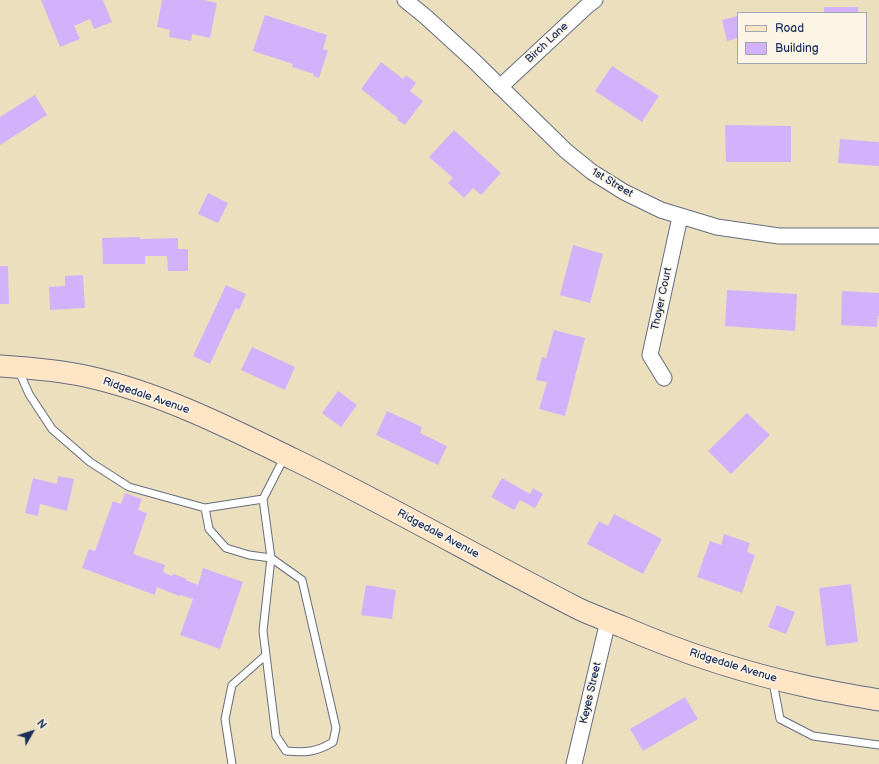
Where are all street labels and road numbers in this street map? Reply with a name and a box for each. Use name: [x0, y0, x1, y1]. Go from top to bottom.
street label: Birch Lane: [523, 20, 571, 66]
street label: 1st Street: [589, 165, 635, 201]
street label: Thayer Court: [649, 266, 675, 332]
street label: Ridgedale Avenue: [101, 375, 191, 417]
street label: Ridgedale Avenue: [395, 507, 481, 561]
street label: Ridgedale Avenue: [688, 646, 778, 686]
street label: Keyes Street: [578, 661, 604, 725]

